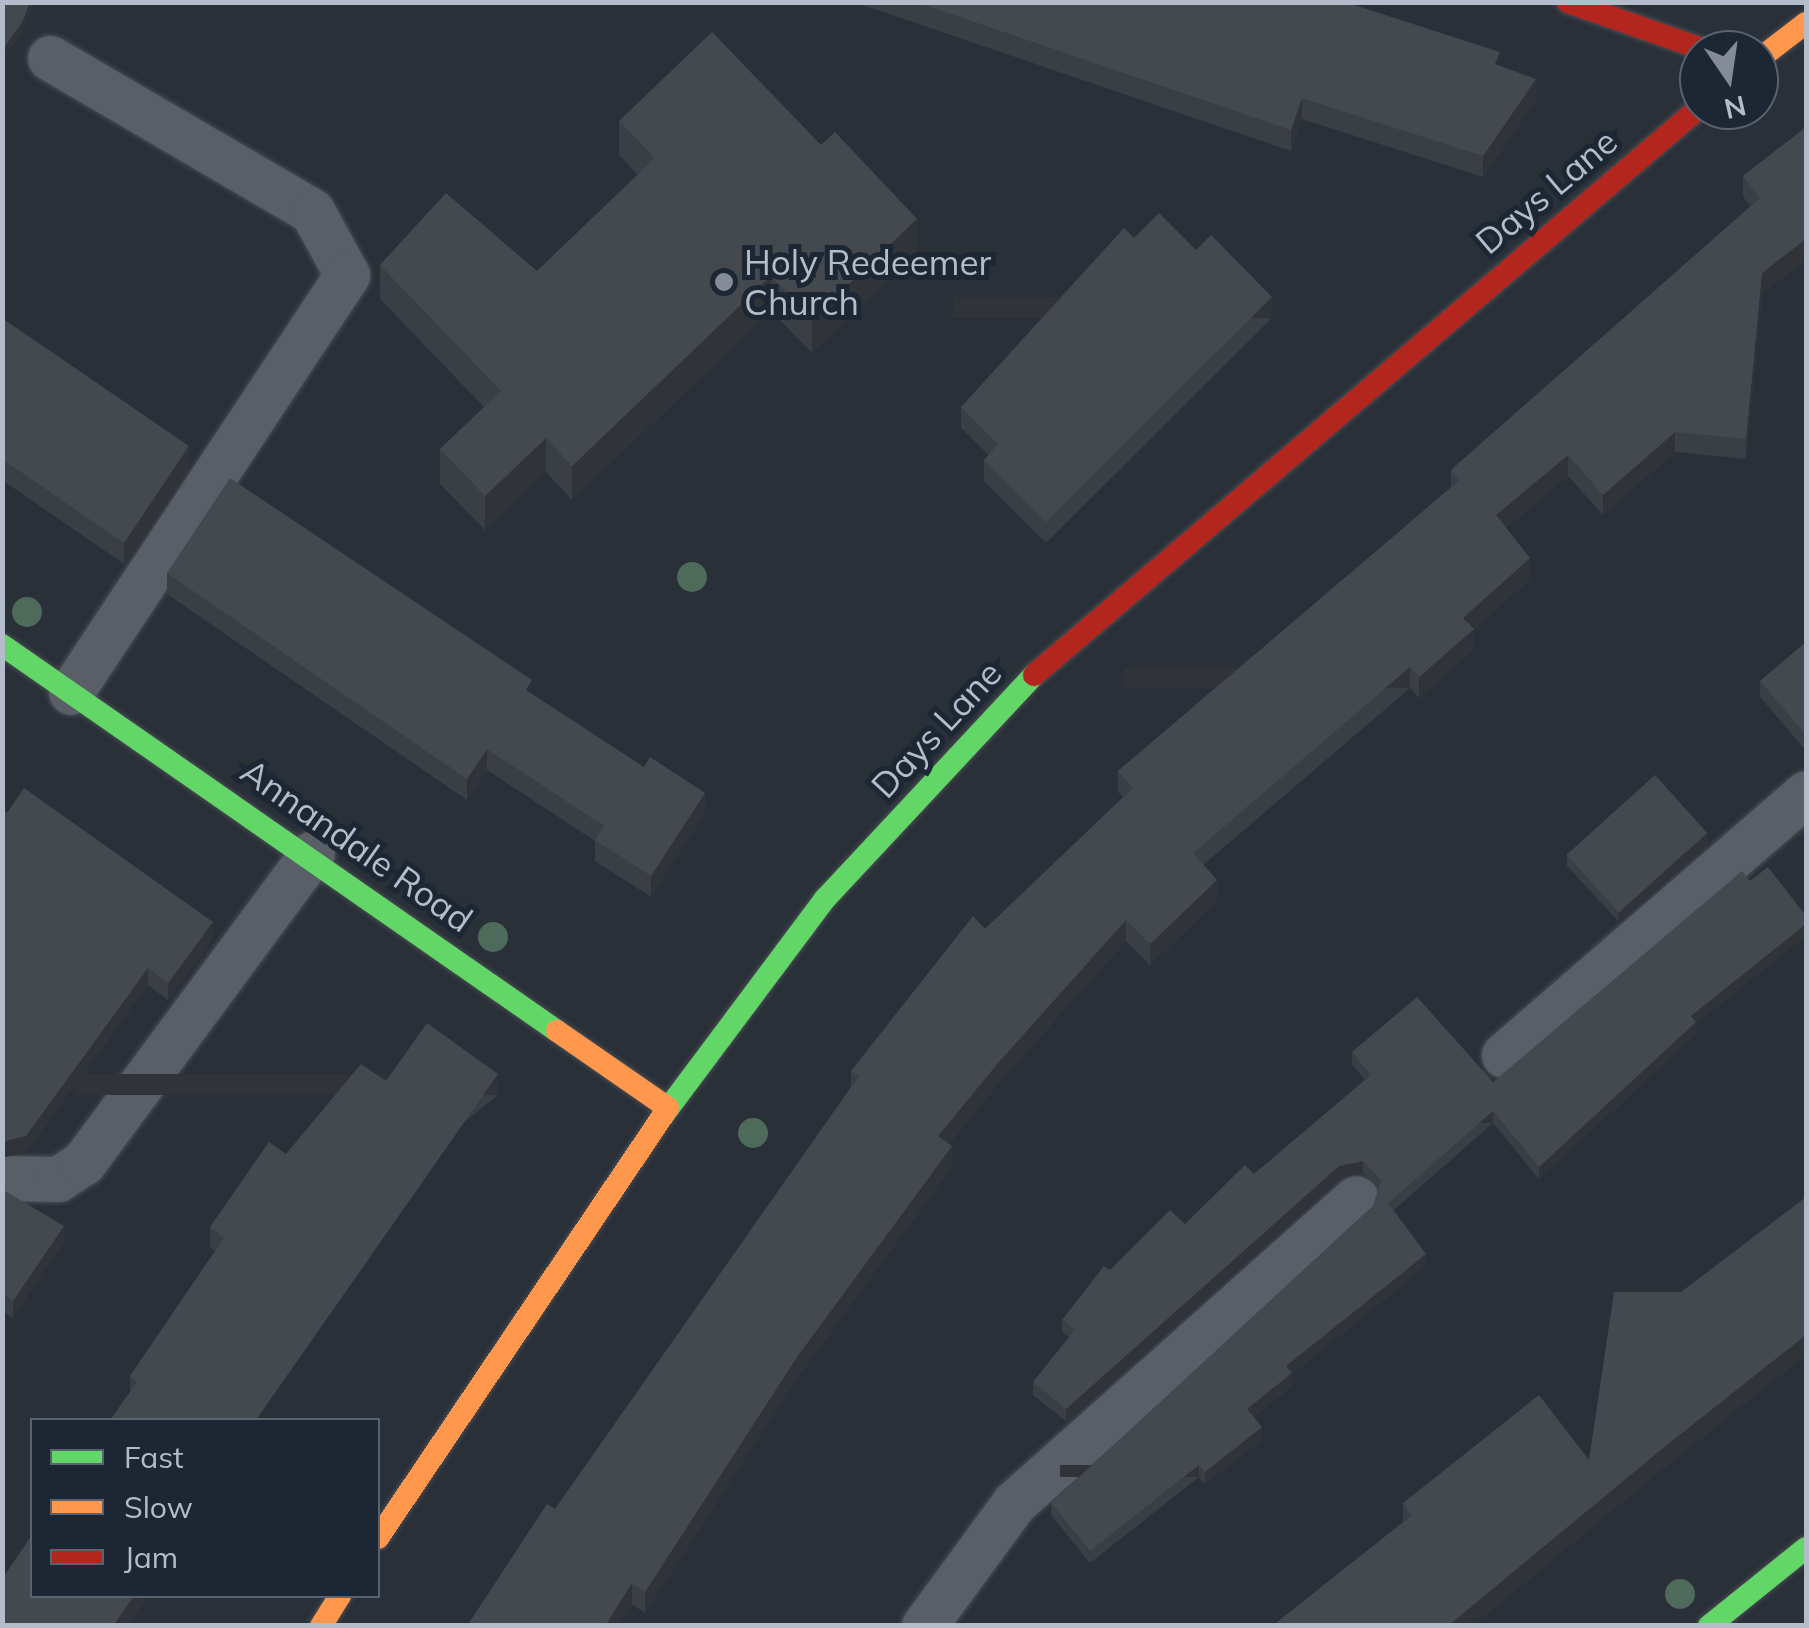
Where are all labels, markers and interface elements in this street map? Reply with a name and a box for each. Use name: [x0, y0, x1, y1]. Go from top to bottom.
north arrow: [1679, 30, 1779, 130]
text: N: [1721, 88, 1750, 127]
street label: Days Lane: [1467, 120, 1625, 262]
place label: Holy Redeemer Church: [744, 241, 991, 323]
marker: Holy Redeemer Church: [713, 271, 735, 293]
street label: Days Lane: [862, 652, 1010, 806]
street label: Annandale Road: [233, 750, 481, 940]
legend: [30, 1418, 380, 1598]
text: Fast: [124, 1438, 184, 1476]
text: Slow: [124, 1488, 193, 1526]
text: Jam: [124, 1538, 178, 1576]

